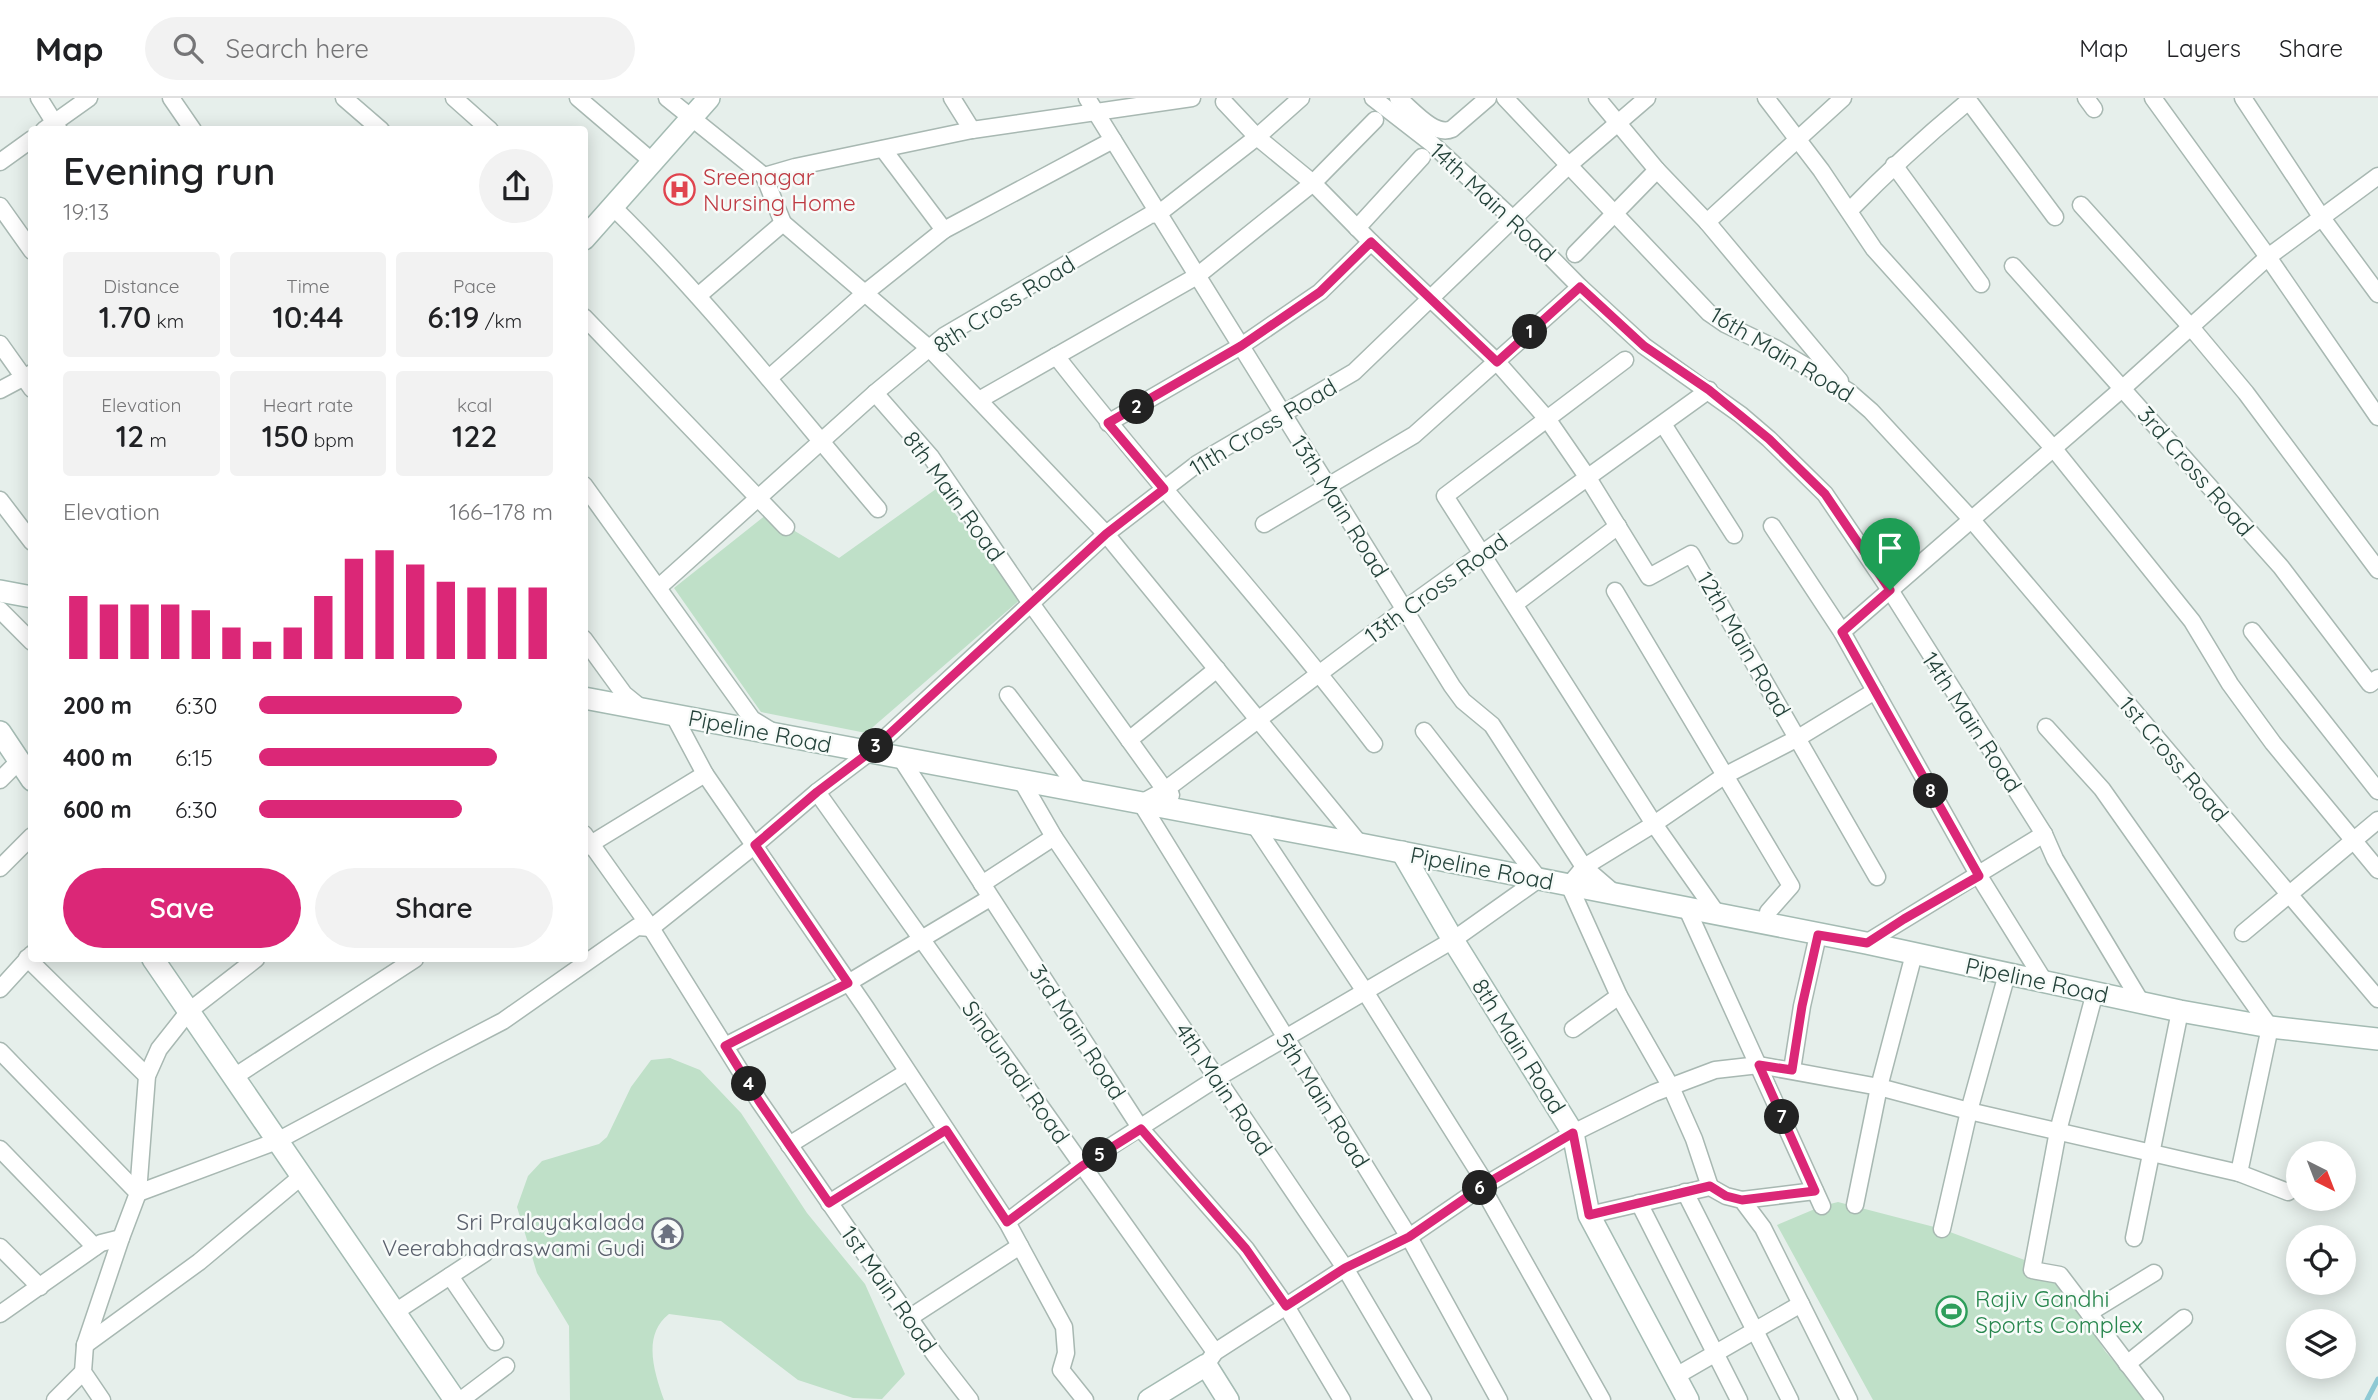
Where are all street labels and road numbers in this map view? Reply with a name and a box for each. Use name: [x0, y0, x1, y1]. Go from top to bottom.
street label: 14th Main Road: [1424, 136, 1562, 268]
street label: 8th Cross Road: [928, 249, 1080, 359]
street label: 16th Main Road: [1705, 300, 1859, 408]
street label: 11th Cross Road: [1184, 372, 1342, 482]
street label: 3rd Cross Road: [2132, 400, 2260, 542]
street label: 8th Main Road: [897, 425, 1011, 567]
street label: 13th Main Road: [1285, 430, 1395, 582]
street label: 13th Cross Road: [1359, 526, 1513, 650]
street label: 12th Main Road: [1691, 566, 1797, 722]
street label: 14th Main Road: [1916, 646, 2028, 798]
street label: 1st Cross Road: [2113, 690, 2235, 828]
street label: Pipeline Road: [686, 703, 834, 759]
street label: Pipeline Road: [1408, 840, 1556, 896]
street label: Pipeline Road: [1963, 951, 2111, 1009]
street label: 3rd Main Road: [1024, 959, 1132, 1105]
street label: 8th Main Road: [1466, 973, 1572, 1119]
street label: Sindunadi Road: [956, 995, 1076, 1149]
street label: 4th Main Road: [1169, 1017, 1279, 1161]
street label: 5th Main Road: [1270, 1027, 1376, 1173]
street label: 1st Main Road: [835, 1220, 943, 1358]

